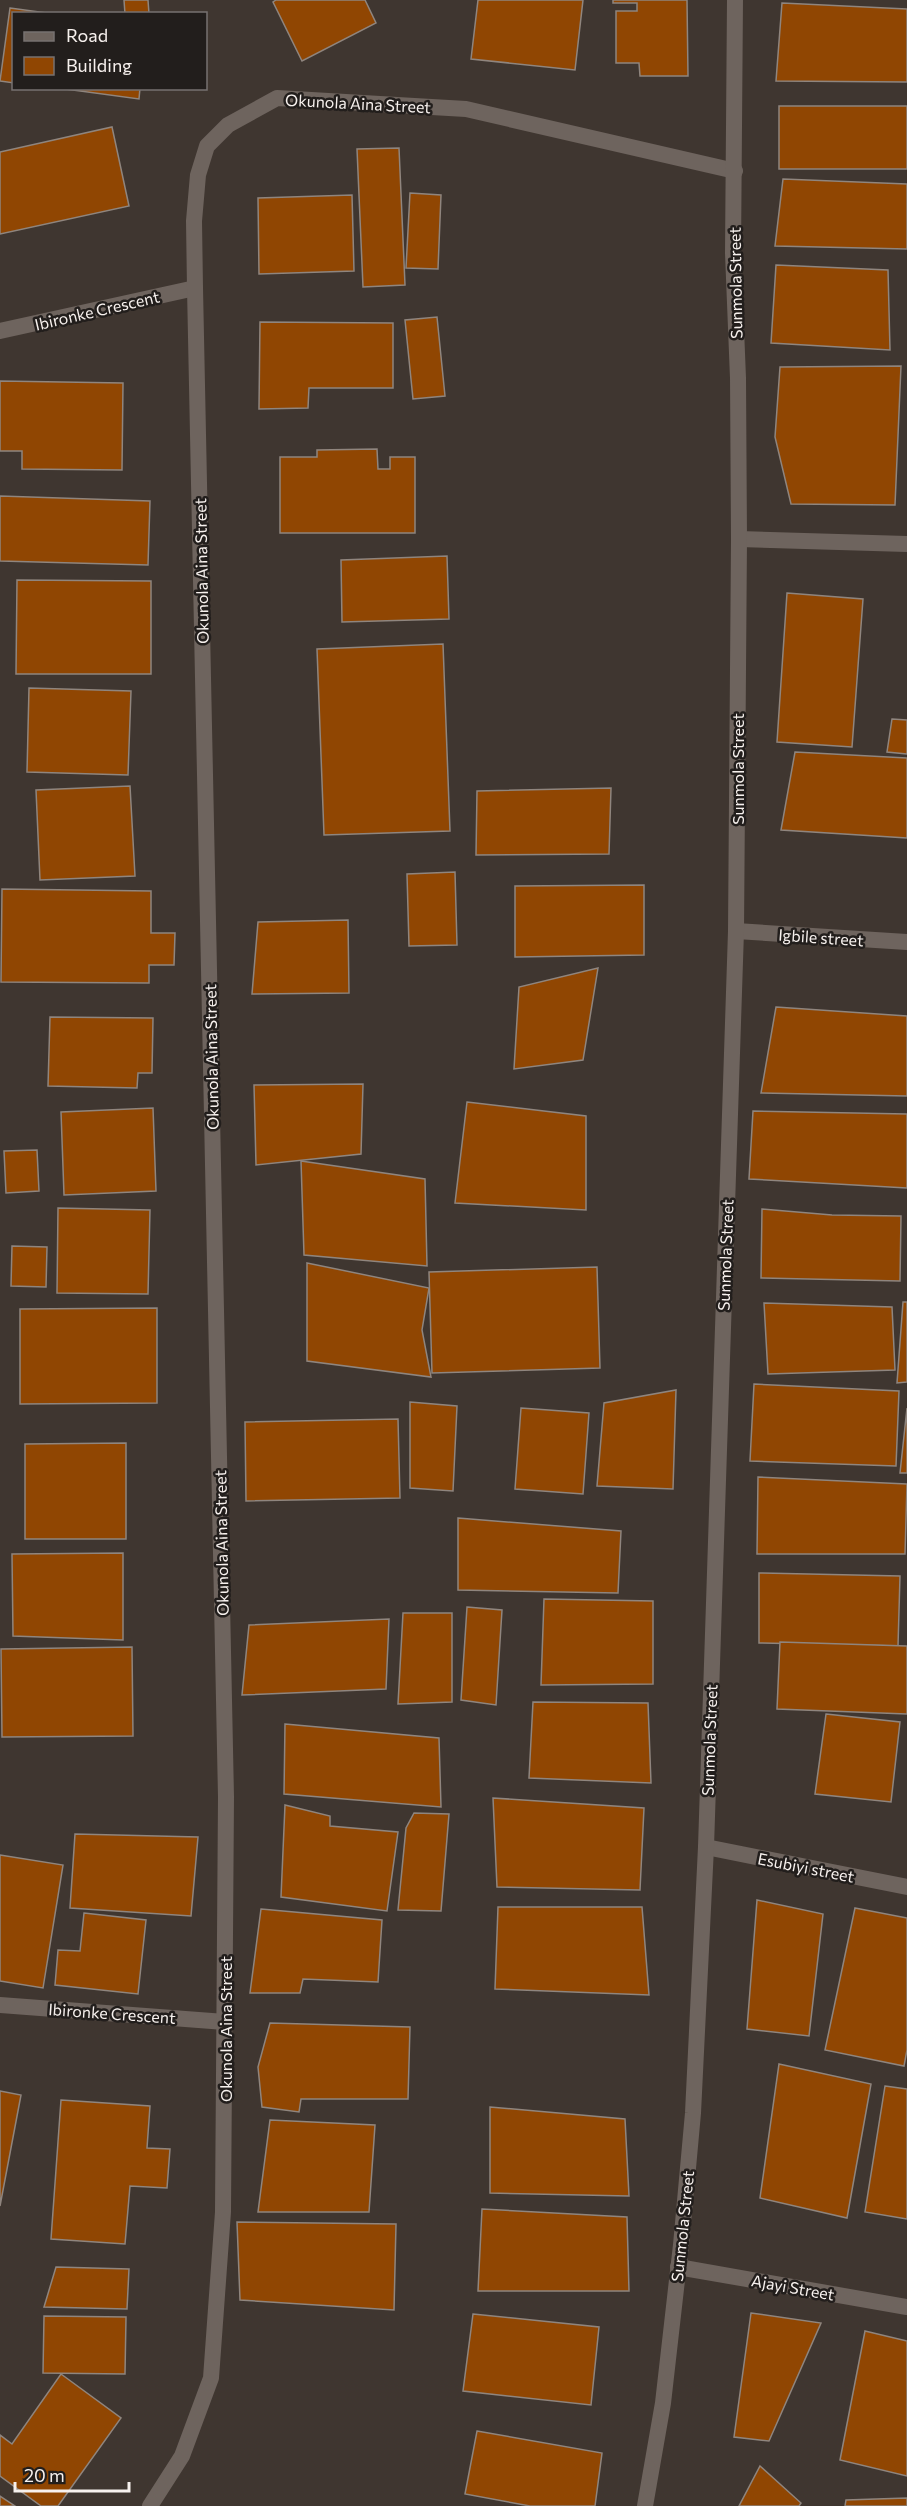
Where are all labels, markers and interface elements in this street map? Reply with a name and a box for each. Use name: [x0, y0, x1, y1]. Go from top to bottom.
legend: [12, 12, 207, 90]
text: Road: [66, 24, 108, 46]
text: Building: [66, 54, 132, 76]
street label: Okunola Aina Street: [285, 90, 432, 116]
street label: Sunmola Street: [725, 227, 745, 339]
street label: Ibironke Crescent: [33, 286, 162, 334]
street label: Okunola Aina Street: [190, 497, 212, 644]
street label: Sunmola Street: [728, 713, 747, 825]
street label: Igbile street: [778, 925, 865, 949]
street label: Okunola Aina Street: [200, 983, 222, 1130]
street label: Sunmola Street: [714, 1198, 736, 1311]
street label: Okunola Aina Street: [210, 1469, 232, 1616]
street label: Sunmola Street: [698, 1683, 720, 1796]
street label: Esubiyi street: [756, 1848, 856, 1886]
street label: Okunola Aina Street: [216, 1956, 235, 2102]
street label: Ibironke Crescent: [48, 1999, 177, 2027]
street label: Sunmola Street: [667, 2169, 697, 2283]
street label: Ajayi Street: [750, 2270, 836, 2304]
scale bar: [15, 2455, 129, 2493]
text: 20 m: [24, 2464, 65, 2486]

